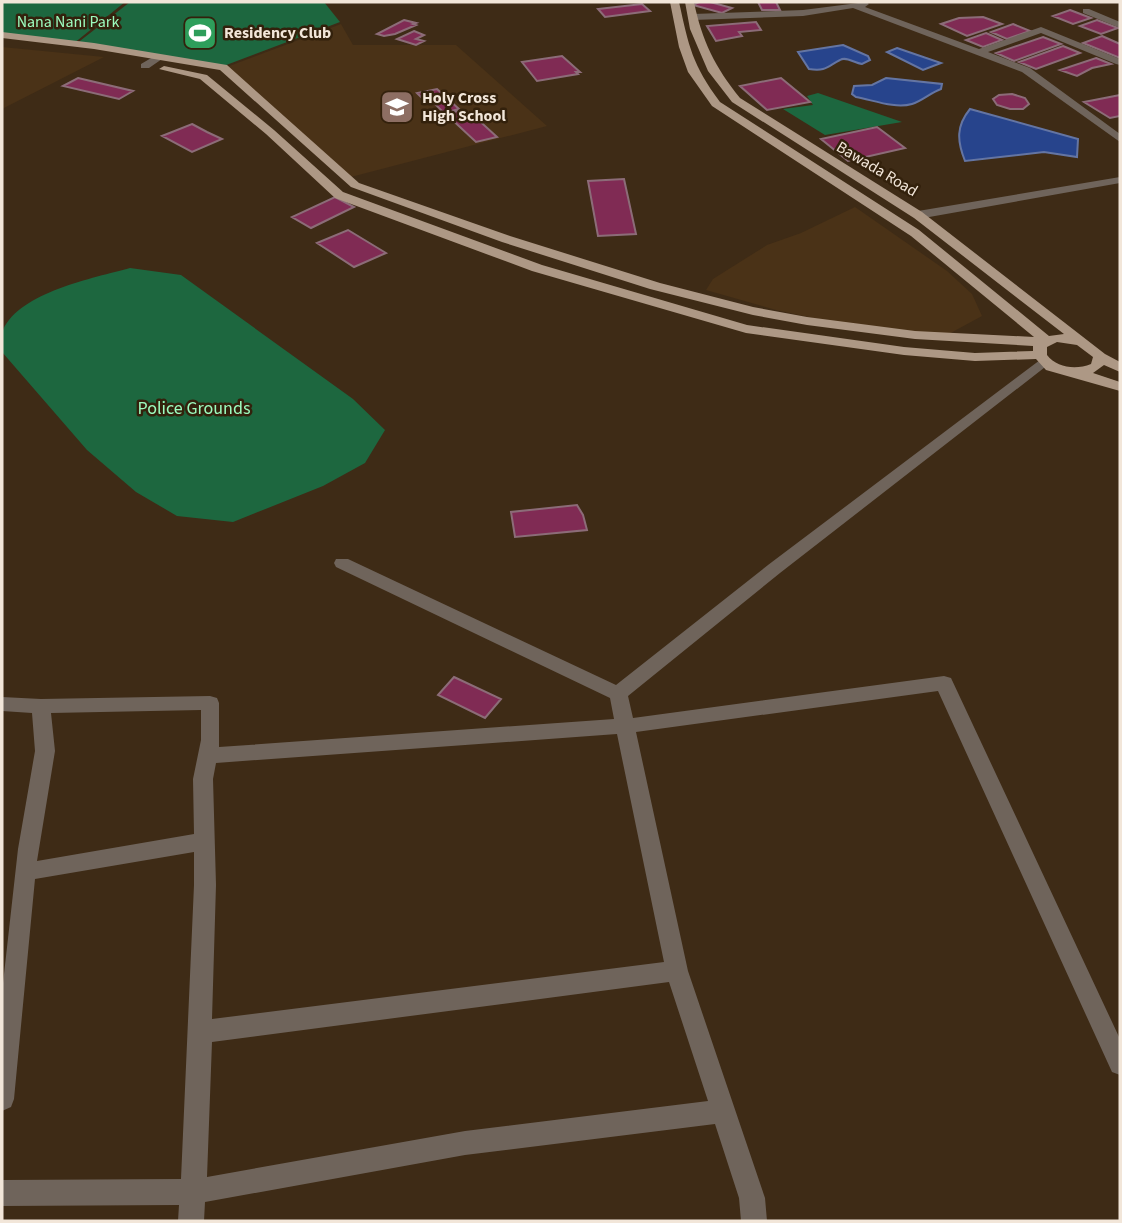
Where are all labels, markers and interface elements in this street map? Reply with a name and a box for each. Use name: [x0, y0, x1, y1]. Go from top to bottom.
park label: Nana Nani Park: [17, 11, 119, 33]
sports icon: Residency Club: [181, 14, 219, 52]
place label: Residency Club: [224, 22, 331, 44]
place label: Holy Cross High School: [422, 87, 506, 127]
school or university icon: Holy Cross High School: [378, 88, 416, 126]
street label: Bawada Road: [832, 136, 922, 202]
park label: Police Grounds: [138, 396, 251, 421]

